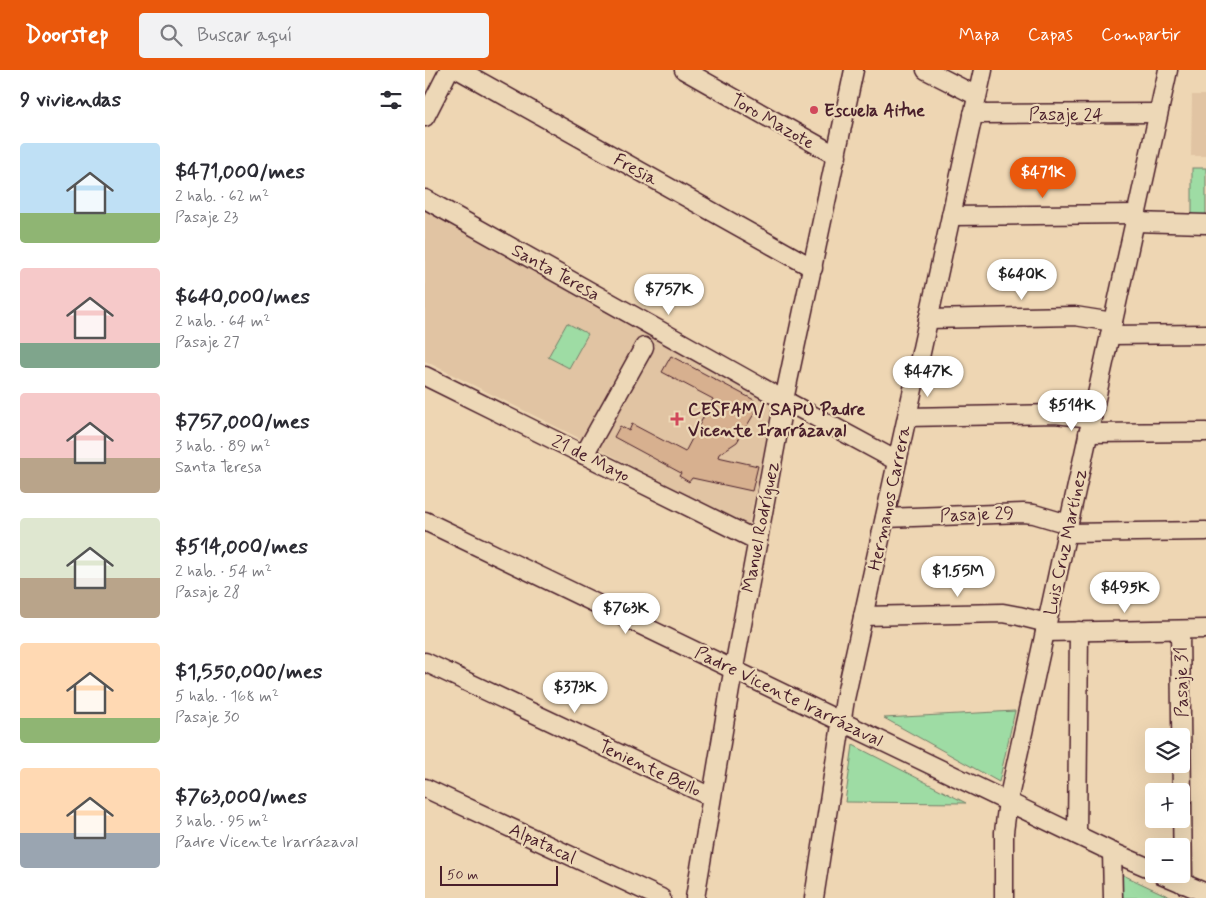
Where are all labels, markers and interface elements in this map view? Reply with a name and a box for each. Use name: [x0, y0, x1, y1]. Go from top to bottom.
search box: [139, 13, 489, 58]
text: Doorstep: [25, 20, 109, 51]
icon: search: [157, 21, 185, 49]
text: Buscar aquí: [197, 23, 292, 48]
text: Mapa: [959, 23, 1000, 47]
text: Capas: [1028, 23, 1073, 47]
text: Compartir: [1101, 23, 1181, 47]
text: 9 viviendas: [20, 86, 121, 114]
icon: filters: [377, 86, 405, 114]
street label: Toro Mazote: [726, 88, 819, 156]
place label: Escuela Aitue: [824, 99, 925, 123]
street label: Pasaje 24: [1029, 103, 1103, 127]
marker: Escuela Aitue: [808, 104, 820, 116]
street label: Fresia: [609, 148, 662, 192]
pin: $471K: [1008, 156, 1078, 199]
text: $471,000/mes: [175, 158, 305, 186]
text: $471K: [1021, 162, 1065, 183]
icon: home: [60, 163, 120, 223]
text: 2 hab. · 62 m²: [175, 186, 269, 207]
text: Pasaje 23: [175, 207, 238, 228]
street label: Santa Teresa: [507, 239, 604, 307]
pin: $640K: [987, 258, 1057, 301]
text: $640K: [998, 264, 1046, 285]
pin: $757K: [634, 274, 704, 316]
text: $757K: [645, 279, 693, 300]
text: $640,000/mes: [175, 283, 310, 311]
icon: home: [60, 288, 120, 348]
text: 2 hab. · 64 m²: [175, 311, 270, 332]
text: Pasaje 27: [175, 332, 239, 353]
pin: $447K: [893, 356, 963, 398]
text: $447K: [904, 361, 952, 382]
pin: $514K: [1037, 390, 1107, 432]
text: $514K: [1049, 395, 1095, 416]
place label: CESFAM/ SAPU Padre Vicente Irarrázaval: [688, 398, 865, 443]
text: $757,000/mes: [175, 408, 310, 436]
marker: CESFAM/ SAPU Padre Vicente Irarrázaval: [670, 412, 684, 426]
icon: home: [60, 413, 120, 473]
street label: Hermanos Carrera: [863, 423, 917, 573]
street label: 21 de Mayo: [547, 430, 634, 488]
text: 3 hab. · 89 m²: [175, 436, 271, 457]
text: Santa Teresa: [175, 457, 262, 478]
street label: Manuel Rodríguez: [737, 460, 785, 595]
street label: Luis Cruz Martínez: [1039, 467, 1093, 617]
street label: Pasaje 29: [940, 502, 1015, 528]
text: $514,000/mes: [175, 533, 308, 561]
icon: home: [60, 538, 120, 598]
pin: $1.55M: [917, 556, 999, 598]
text: 2 hab. · 54 m²: [175, 561, 272, 582]
text: $1.55M: [932, 561, 984, 582]
pin: $495K: [1090, 572, 1160, 614]
text: $495K: [1101, 577, 1149, 598]
text: Pasaje 28: [175, 582, 240, 603]
pin: $763K: [591, 592, 661, 635]
text: $763K: [603, 598, 649, 619]
street label: Padre Vicente Irarrázaval: [691, 641, 886, 753]
street label: Pasaje 31: [1169, 647, 1195, 717]
text: $1,550,000/mes: [175, 658, 322, 686]
icon: home: [60, 663, 120, 723]
pin: $373K: [540, 672, 610, 714]
text: $373K: [554, 677, 596, 698]
text: 5 hab. · 168 m²: [175, 686, 279, 707]
text: Pasaje 30: [175, 707, 240, 728]
map controls: [1145, 728, 1190, 883]
button: layers: [1145, 728, 1190, 773]
street label: Teniente Bello: [594, 735, 705, 803]
text: $763,000/mes: [175, 783, 307, 811]
button: +: [1145, 783, 1190, 828]
icon: home: [60, 788, 120, 848]
text: 3 hab. · 95 m²: [175, 811, 268, 832]
street label: Alpatacal: [505, 818, 580, 870]
text: Padre Vicente Irarrázaval: [175, 832, 358, 853]
button: −: [1145, 838, 1190, 883]
scale bar: [440, 863, 557, 886]
text: 50 m: [447, 866, 478, 884]

